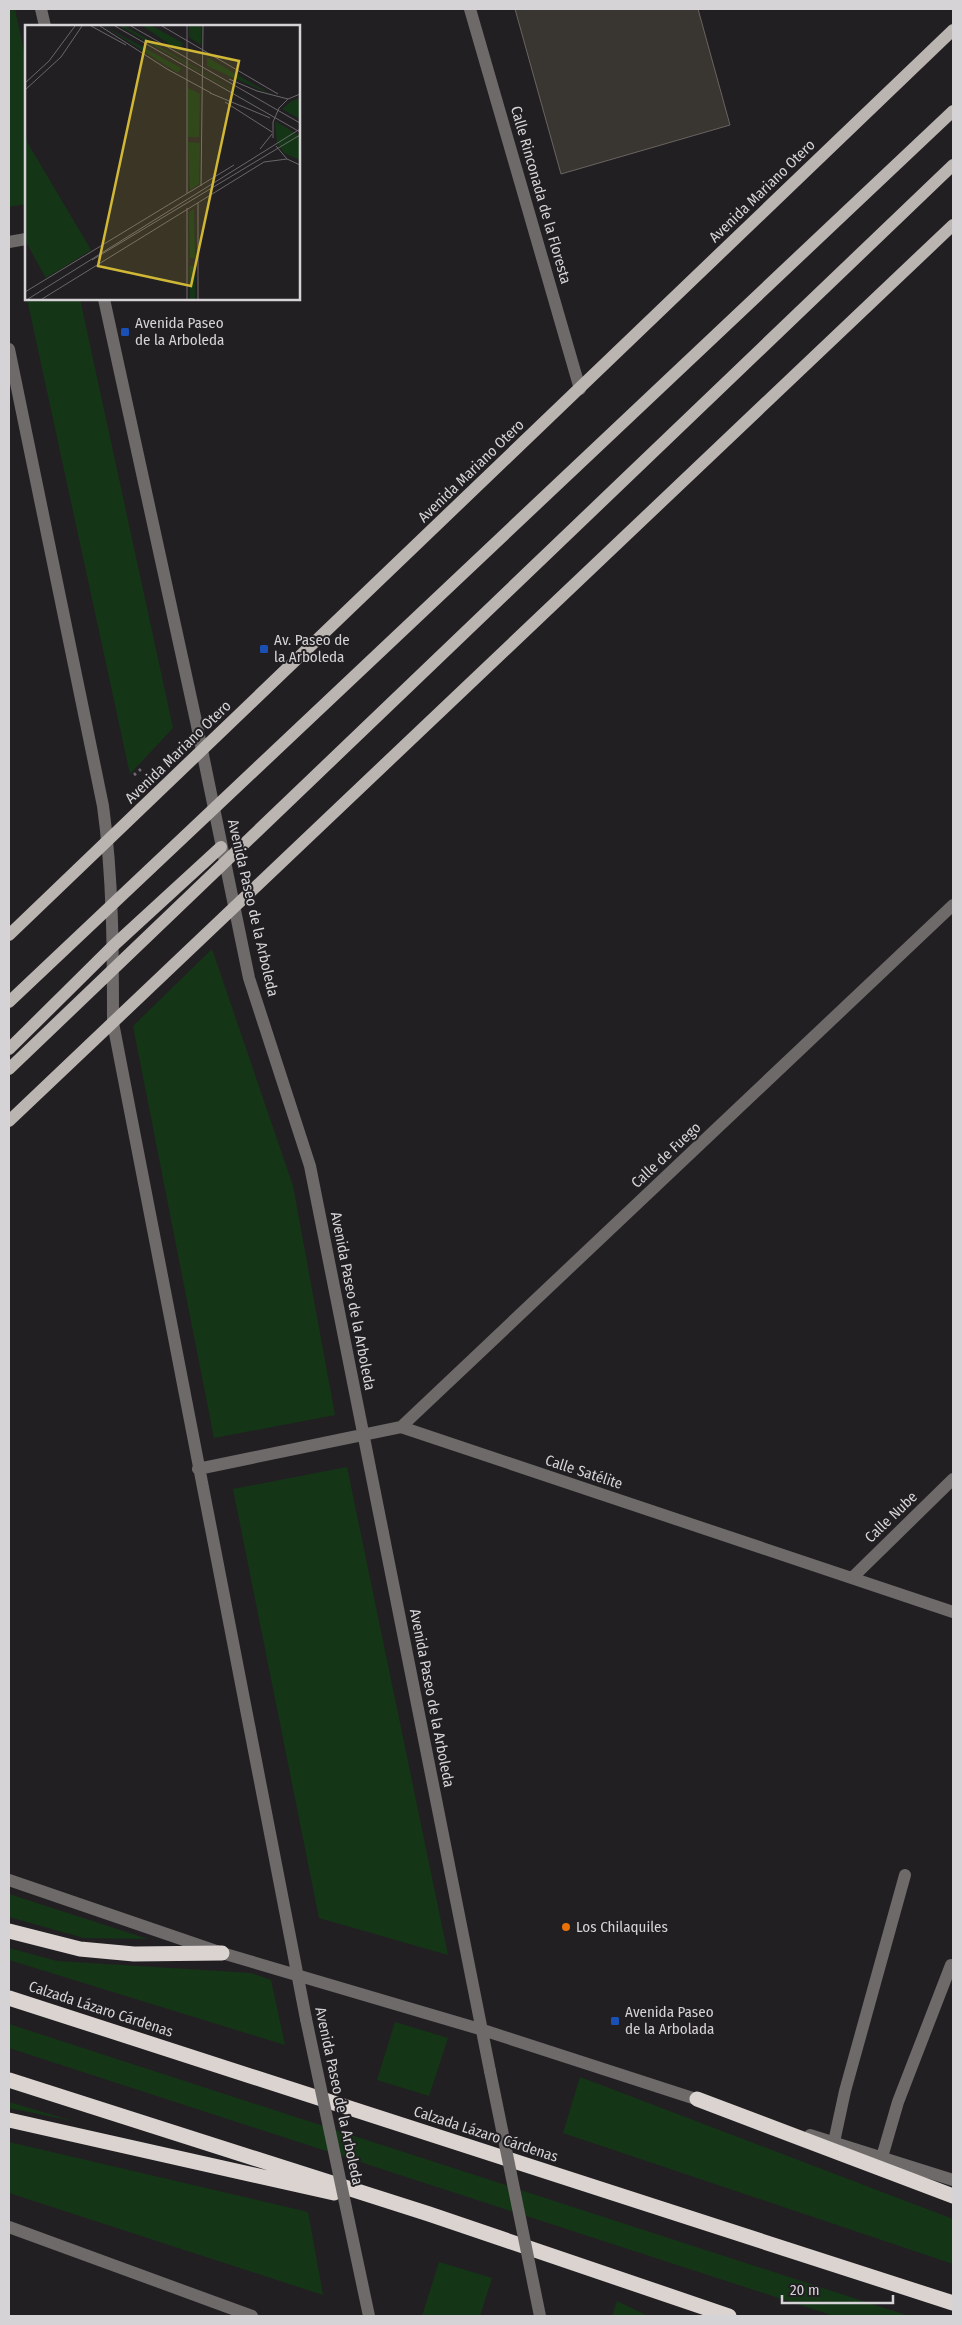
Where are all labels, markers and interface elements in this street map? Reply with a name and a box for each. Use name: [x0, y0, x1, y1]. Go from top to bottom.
inset map: [25, 25, 300, 300]
street label: Calle Rinconada de la Floresta: [507, 104, 575, 286]
street label: Avenida Mariano Otero: [705, 136, 819, 246]
place label: Avenida Paseo de la Arboleda: [135, 314, 224, 349]
marker: Avenida Paseo de la Arboleda: [119, 326, 131, 338]
street label: Avenida Mariano Otero: [414, 416, 528, 526]
place label: Av. Paseo de la Arboleda: [274, 631, 350, 666]
marker: Av. Paseo de la Arboleda: [258, 643, 270, 655]
street label: Avenida Mariano Otero: [121, 697, 235, 807]
street label: Avenida Paseo de la Arboleda: [224, 818, 282, 998]
street label: Calle de Fuego: [628, 1118, 705, 1192]
street label: Avenida Paseo de la Arboleda: [327, 1210, 379, 1392]
street label: Calle Satélite: [543, 1451, 625, 1493]
street label: Calle Nube: [861, 1488, 921, 1546]
street label: Avenida Paseo de la Arboleda: [406, 1607, 458, 1789]
place label: Los Chilaquiles: [576, 1918, 668, 1936]
marker: Los Chilaquiles: [560, 1921, 572, 1933]
street label: Calzada Lázaro Cárdenas: [27, 1977, 175, 2041]
place label: Avenida Paseo de la Arbolada: [625, 2003, 714, 2038]
street label: Avenida Paseo de la Arboleda: [311, 2005, 367, 2187]
marker: Avenida Paseo de la Arbolada: [609, 2015, 621, 2027]
street label: Calzada Lázaro Cárdenas: [412, 2102, 560, 2166]
scale bar: [782, 2272, 893, 2304]
text: 20 m: [790, 2281, 820, 2299]

